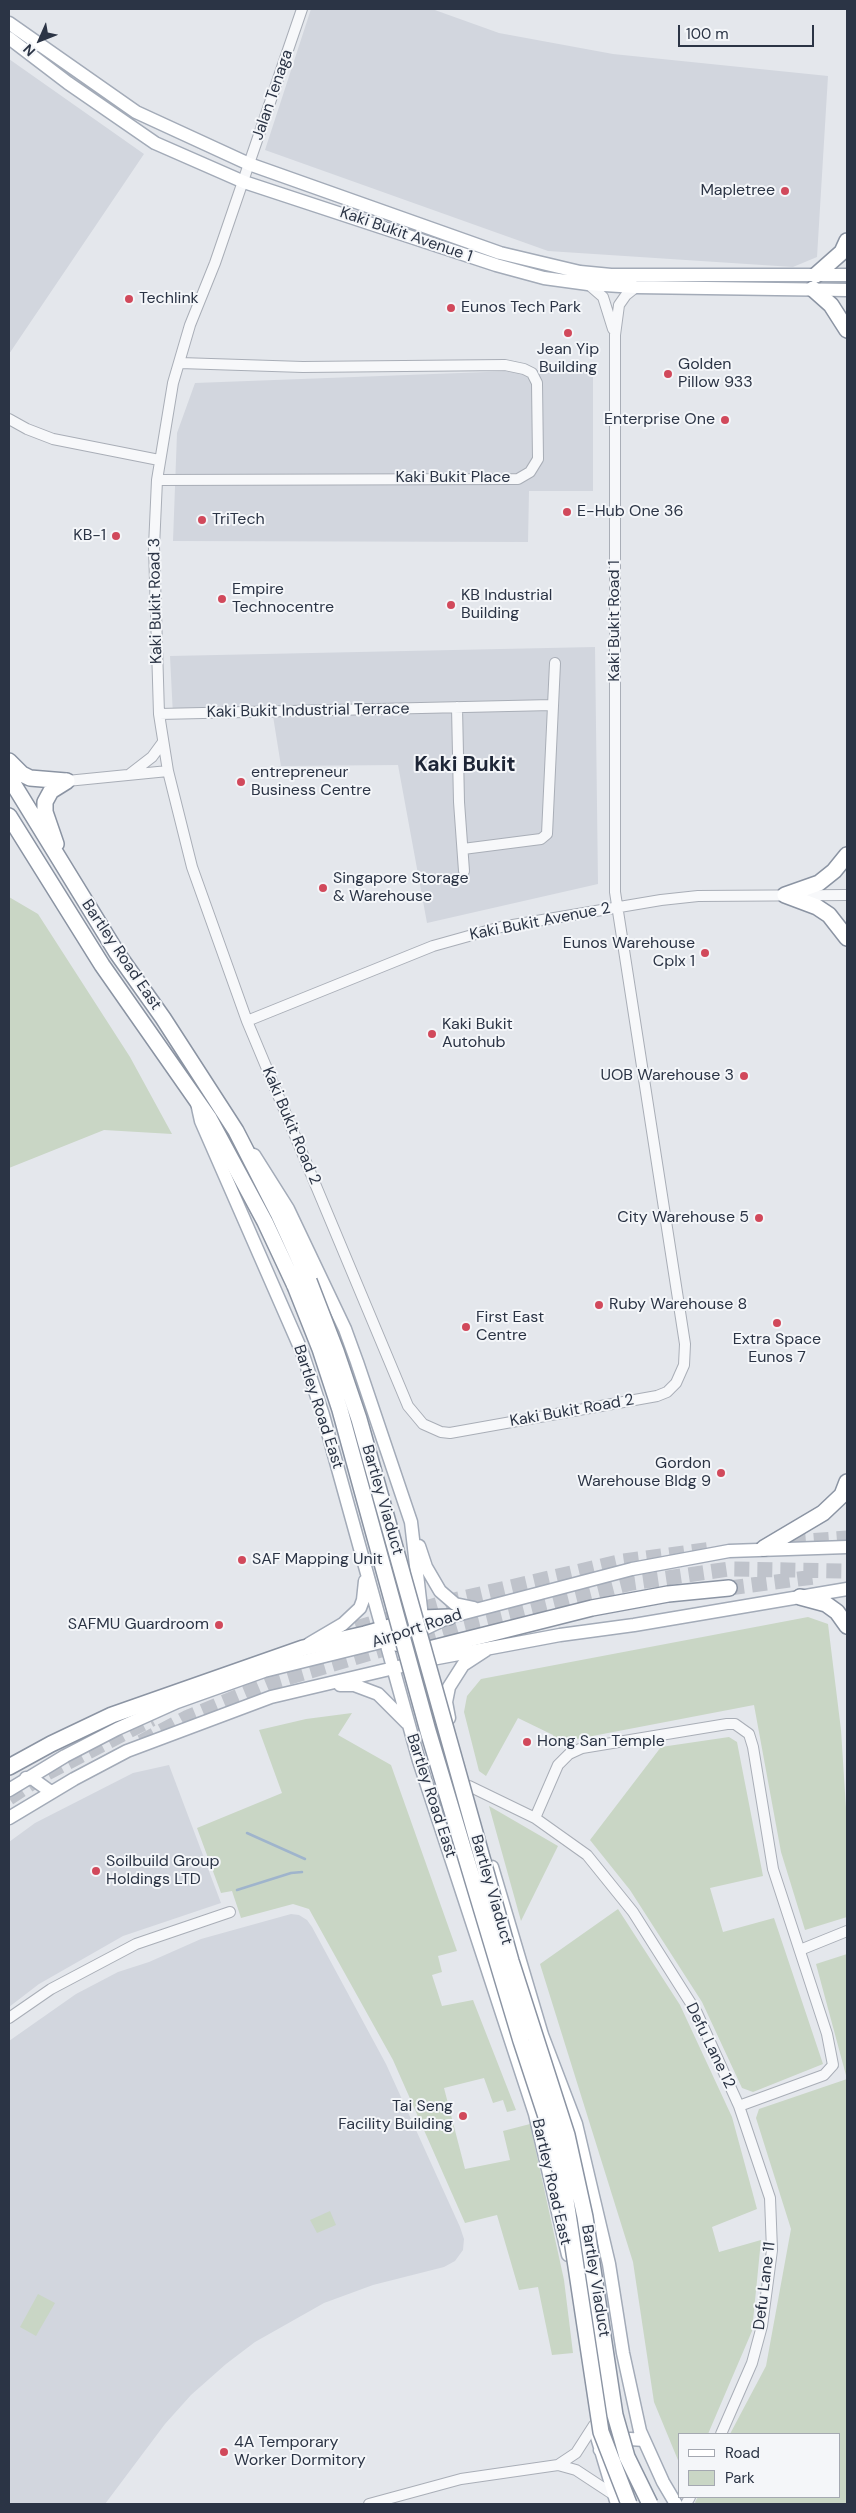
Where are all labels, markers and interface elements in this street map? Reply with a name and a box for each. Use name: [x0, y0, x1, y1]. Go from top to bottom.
north arrow: [15, 15, 65, 65]
scale bar: [681, 15, 817, 47]
text: 100 m: [686, 24, 729, 44]
text: N: [19, 40, 39, 60]
street label: Jalan Tenaga: [249, 47, 297, 143]
place label: Mapletree: [700, 181, 775, 201]
marker: Mapletree: [779, 185, 791, 197]
street label: Kaki Bukit Avenue 1: [337, 203, 475, 267]
place label: Techlink: [139, 289, 199, 309]
marker: Techlink: [123, 293, 135, 305]
place label: Eunos Tech Park: [461, 298, 581, 318]
marker: Eunos Tech Park: [445, 302, 457, 314]
marker: Jean Yip Building: [562, 327, 574, 339]
place label: Jean Yip Building: [537, 340, 599, 378]
place label: Golden Pillow 933: [678, 355, 753, 393]
marker: Golden Pillow 933: [662, 368, 674, 380]
place label: Enterprise One: [604, 410, 715, 430]
marker: Enterprise One: [719, 414, 731, 426]
street label: Kaki Bukit Place: [396, 468, 510, 488]
place label: E-Hub One 36: [577, 502, 683, 522]
marker: E-Hub One 36: [561, 506, 573, 518]
place label: TriTech: [212, 510, 265, 530]
marker: TriTech: [196, 514, 208, 526]
place label: KB-1: [73, 526, 106, 546]
marker: KB-1: [110, 530, 122, 542]
street label: Kaki Bukit Road 3: [145, 538, 167, 664]
street label: Kaki Bukit Road 1: [605, 560, 625, 682]
place label: Empire Technocentre: [232, 580, 334, 618]
place label: KB Industrial Building: [461, 586, 552, 624]
marker: Empire Technocentre: [216, 593, 228, 605]
marker: KB Industrial Building: [445, 599, 457, 611]
street label: Kaki Bukit Industrial Terrace: [206, 700, 410, 722]
district label: Kaki Bukit: [414, 752, 516, 778]
place label: entrepreneur Business Centre: [251, 763, 371, 801]
marker: entrepreneur Business Centre: [235, 776, 247, 788]
place label: Singapore Storage & Warehouse: [333, 869, 469, 907]
marker: Singapore Storage & Warehouse: [317, 882, 329, 894]
street label: Bartley Road East: [77, 896, 165, 1014]
street label: Kaki Bukit Avenue 2: [468, 899, 612, 945]
place label: Eunos Warehouse Cplx 1: [563, 934, 695, 972]
marker: Eunos Warehouse Cplx 1: [699, 947, 711, 959]
place label: Kaki Bukit Autohub: [442, 1015, 513, 1053]
marker: Kaki Bukit Autohub: [426, 1028, 438, 1040]
street label: Kaki Bukit Road 2: [258, 1064, 324, 1188]
place label: UOB Warehouse 3: [600, 1066, 734, 1086]
marker: UOB Warehouse 3: [738, 1070, 750, 1082]
place label: City Warehouse 5: [617, 1208, 749, 1228]
marker: City Warehouse 5: [753, 1212, 765, 1224]
place label: Ruby Warehouse 8: [609, 1295, 747, 1315]
marker: Ruby Warehouse 8: [593, 1299, 605, 1311]
place label: First East Centre: [476, 1308, 544, 1346]
marker: Extra Space Eunos 7: [771, 1317, 783, 1329]
marker: First East Centre: [460, 1321, 472, 1333]
place label: Extra Space Eunos 7: [733, 1330, 821, 1368]
street label: Bartley Road East: [289, 1343, 347, 1471]
street label: Kaki Bukit Road 2: [508, 1391, 636, 1431]
street label: Bartley Viaduct: [357, 1443, 407, 1557]
place label: Gordon Warehouse Bldg 9: [577, 1454, 711, 1492]
marker: Gordon Warehouse Bldg 9: [715, 1467, 727, 1479]
place label: SAF Mapping Unit: [252, 1550, 383, 1570]
marker: SAF Mapping Unit: [236, 1554, 248, 1566]
street label: Airport Road: [370, 1605, 464, 1653]
place label: SAFMU Guardroom: [68, 1615, 209, 1635]
marker: SAFMU Guardroom: [213, 1619, 225, 1631]
street label: Bartley Road East: [402, 1732, 460, 1860]
place label: Hong San Temple: [537, 1732, 665, 1752]
marker: Hong San Temple: [521, 1736, 533, 1748]
street label: Bartley Viaduct: [466, 1833, 516, 1947]
place label: Soilbuild Group Holdings LTD: [106, 1852, 219, 1890]
marker: Soilbuild Group Holdings LTD: [90, 1865, 102, 1877]
street label: Defu Lane 12: [681, 2000, 739, 2092]
place label: Tai Seng Facility Building: [338, 2097, 453, 2135]
marker: Tai Seng Facility Building: [457, 2110, 469, 2122]
street label: Bartley Road East: [527, 2117, 575, 2247]
street label: Bartley Viaduct: [577, 2223, 613, 2339]
street label: Defu Lane 11: [750, 2241, 780, 2331]
place label: 4A Temporary Worker Dormitory: [234, 2433, 366, 2471]
legend: [678, 2433, 841, 2498]
text: Road: [725, 2443, 760, 2463]
marker: 4A Temporary Worker Dormitory: [218, 2446, 230, 2458]
text: Park: [725, 2468, 755, 2488]

